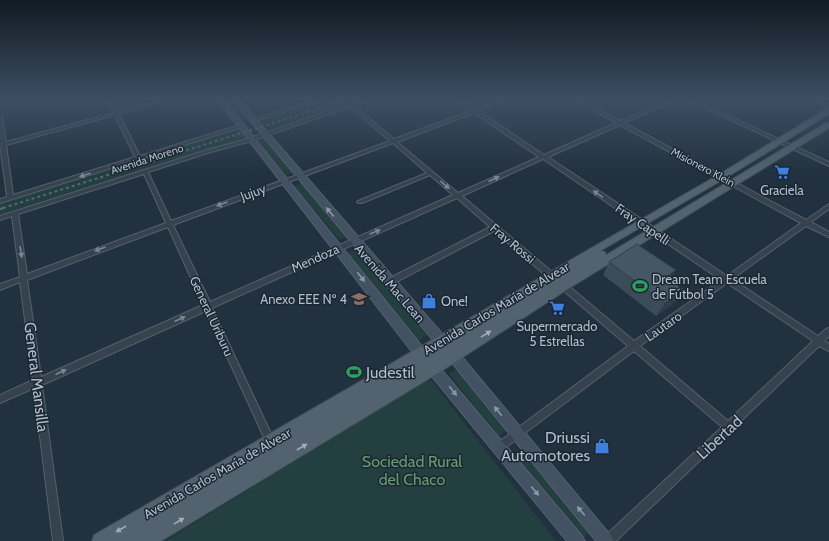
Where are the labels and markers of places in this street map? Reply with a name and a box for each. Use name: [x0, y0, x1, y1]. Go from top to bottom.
supermarket icon: Graciela: [773, 163, 791, 181]
place label: Graciela: [760, 182, 805, 198]
place label: Dream Team Escuela de Fútbol 5: [652, 271, 768, 302]
sports icon: Dream Team Escuela de Fútbol 5: [631, 277, 649, 295]
school or university icon: Anexo EEE Nº 4: [350, 290, 368, 308]
place label: Anexo EEE Nº 4: [260, 291, 347, 307]
shop icon: One!: [420, 292, 438, 310]
place label: One!: [441, 293, 468, 309]
supermarket icon: Supermercado 5 Estrellas: [548, 299, 566, 317]
place label: Supermercado 5 Estrellas: [517, 318, 597, 349]
sports icon: Judestil: [345, 363, 363, 381]
place label: Judestil: [365, 363, 415, 382]
place label: Driussi Automotores: [501, 428, 590, 465]
shop icon: Driussi Automotores: [593, 437, 611, 455]

